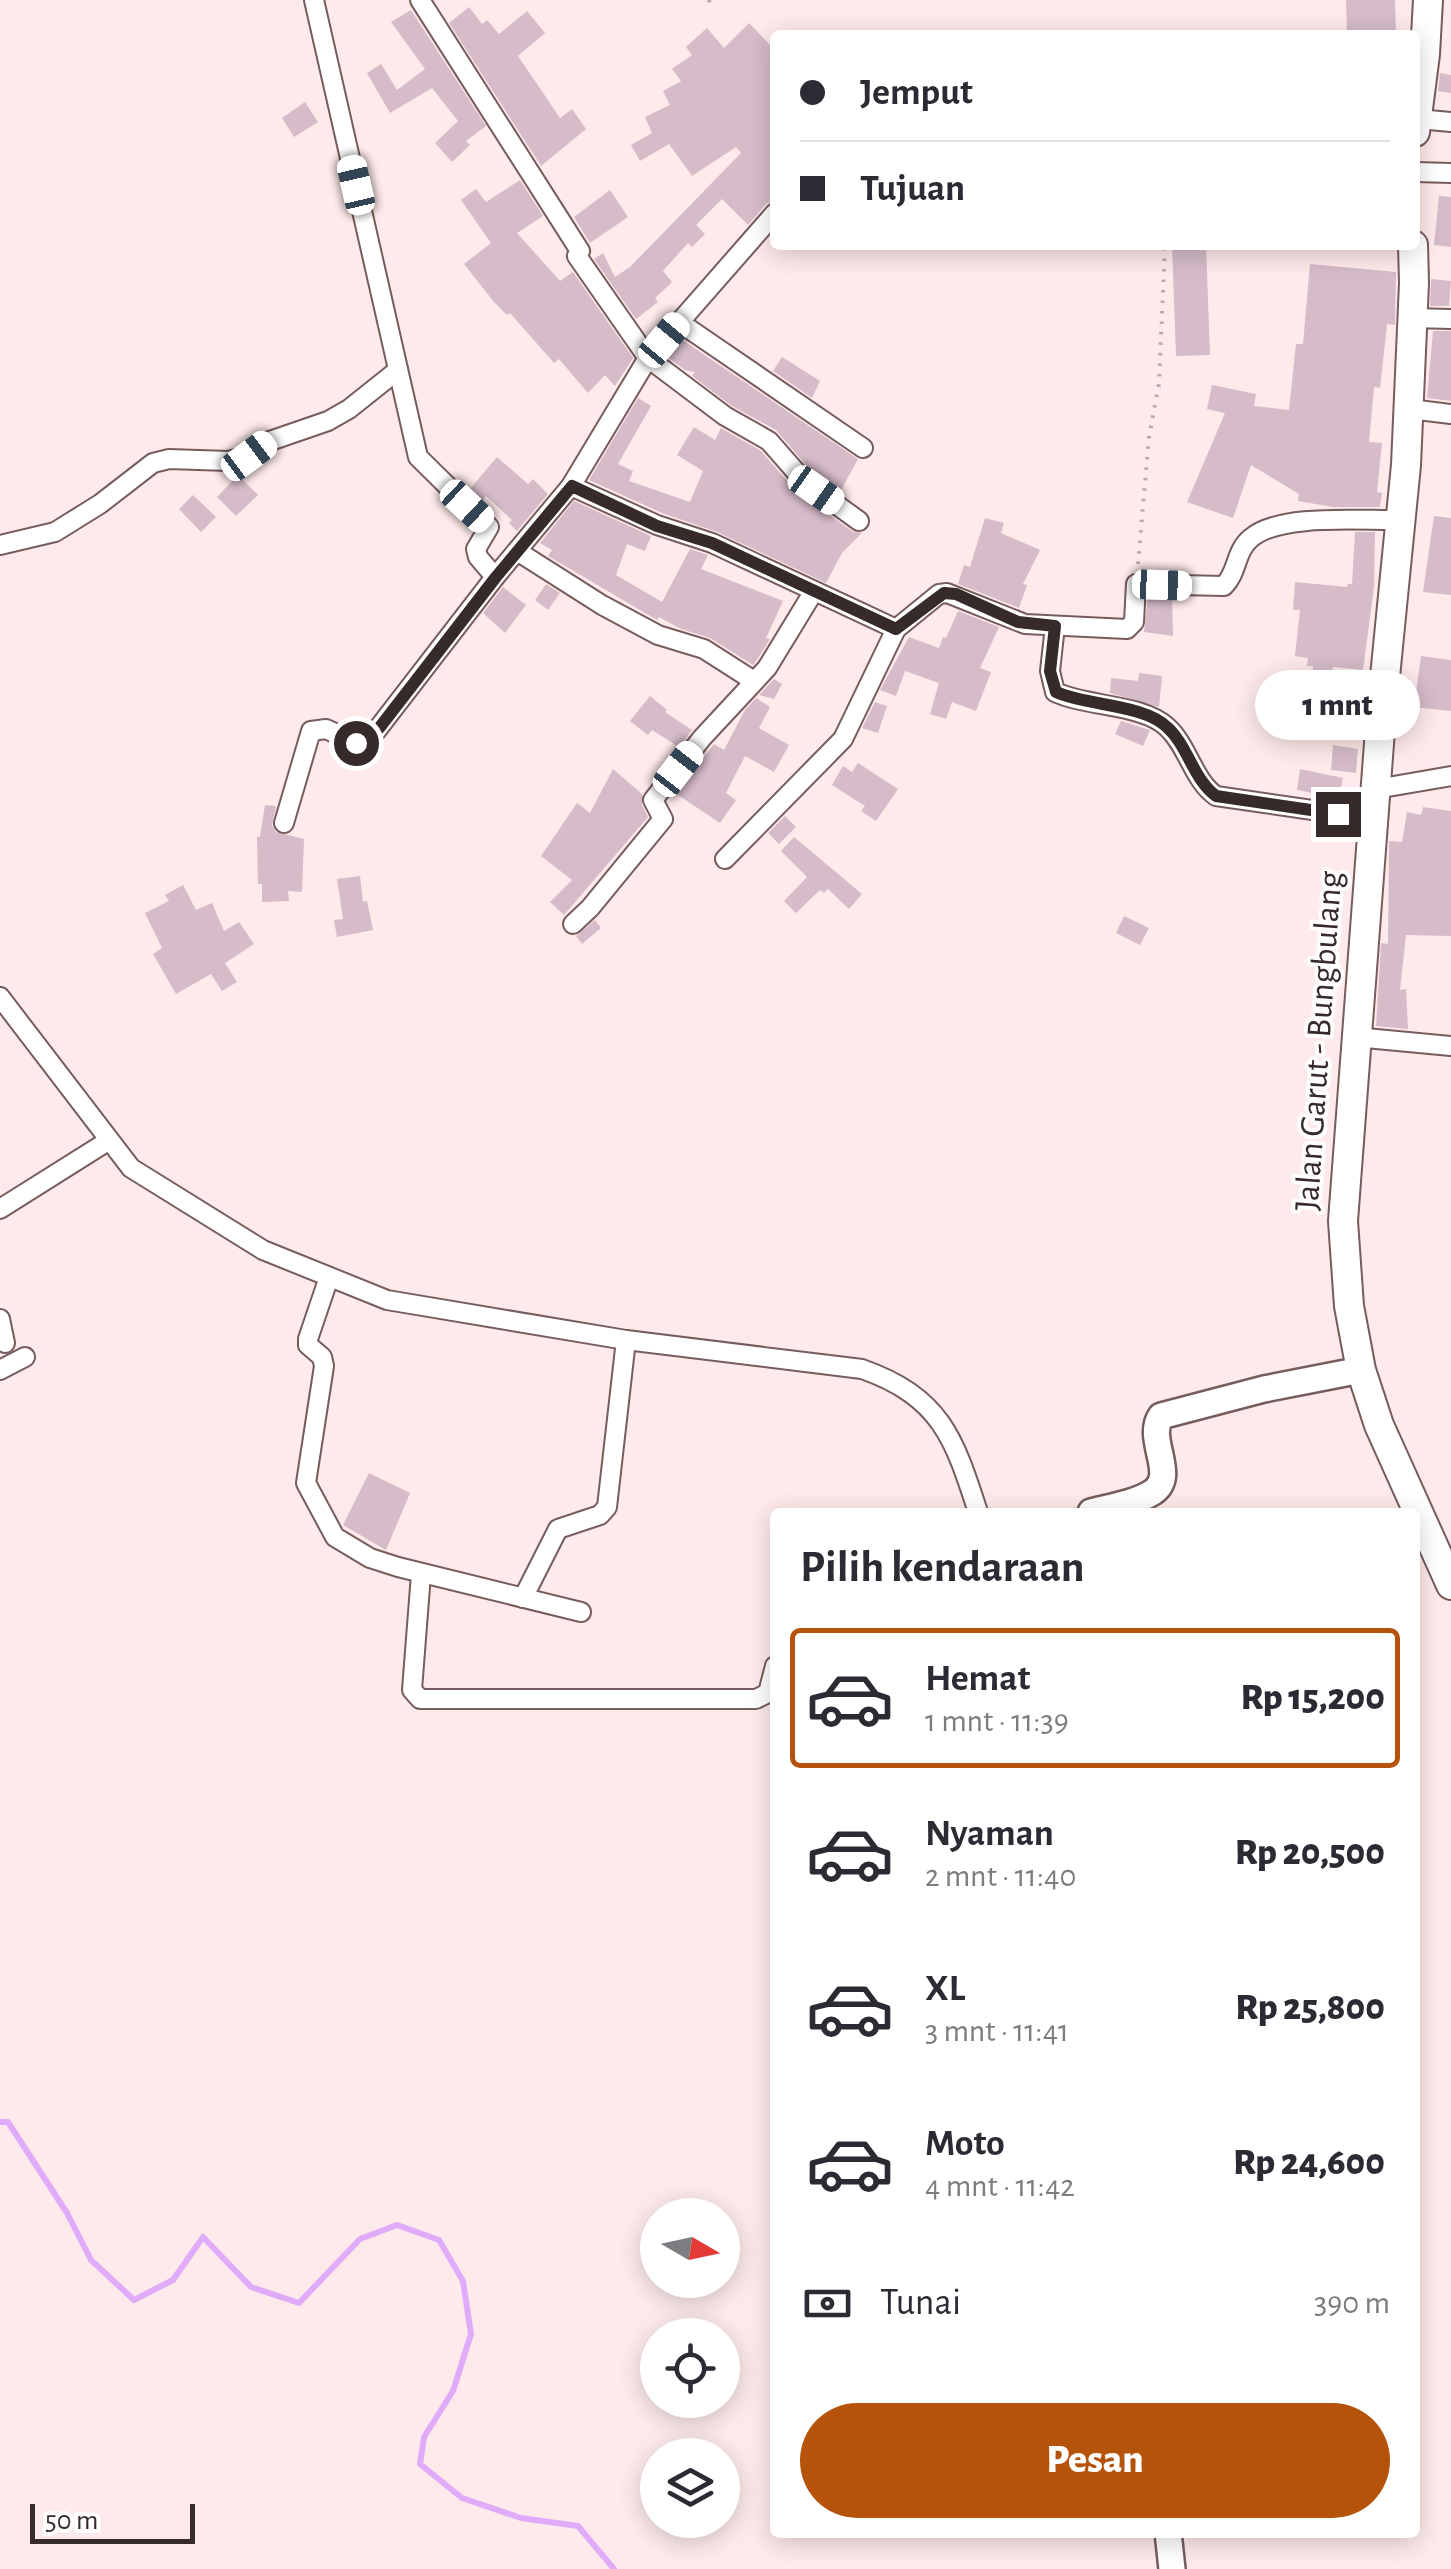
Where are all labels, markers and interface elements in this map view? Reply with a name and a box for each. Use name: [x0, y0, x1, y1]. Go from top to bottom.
text: Jemput: [860, 74, 973, 112]
car: [335, 152, 377, 218]
text: Tujuan: [860, 170, 965, 208]
car: [633, 307, 695, 373]
car: [216, 426, 282, 486]
car: [783, 461, 849, 519]
car: [435, 475, 499, 537]
car: [1131, 569, 1193, 601]
callout: 1 mnt: [1256, 669, 1420, 739]
text: 1 mnt: [1302, 689, 1373, 721]
route start: [334, 721, 379, 766]
car: [648, 736, 708, 802]
route end: [1316, 792, 1361, 837]
street label: Jalan Garut - Bungbulang: [1290, 870, 1348, 1212]
text: Pilih kendaraan: [800, 1545, 1085, 1590]
icon: car: [805, 1653, 895, 1743]
text: Hemat: [925, 1660, 1030, 1698]
text: Rp 15,200: [1240, 1679, 1385, 1717]
text: 1 mnt · 11:39: [925, 1705, 1069, 1737]
icon: car: [805, 1808, 895, 1898]
text: Nyaman: [925, 1815, 1054, 1853]
text: Rp 20,500: [1235, 1834, 1385, 1872]
text: 2 mnt · 11:40: [925, 1860, 1076, 1892]
icon: car: [805, 1963, 895, 2053]
text: XL: [925, 1970, 965, 2008]
text: Rp 25,800: [1235, 1989, 1385, 2027]
text: 3 mnt · 11:41: [925, 2015, 1069, 2047]
icon: car: [805, 2118, 895, 2208]
text: Moto: [925, 2125, 1005, 2163]
text: Rp 24,600: [1233, 2144, 1385, 2182]
text: 4 mnt · 11:42: [925, 2170, 1075, 2202]
north arrow: [640, 2198, 740, 2298]
map controls: [640, 2198, 740, 2538]
icon: cash: [800, 2276, 855, 2331]
text: Tunai: [880, 2284, 961, 2322]
text: 390 m: [1314, 2287, 1390, 2319]
button: locate: [640, 2318, 740, 2418]
button: Pesan: [800, 2403, 1390, 2518]
button: layers: [640, 2438, 740, 2538]
scale bar: [30, 2499, 195, 2544]
text: 50 m: [45, 2507, 99, 2535]

